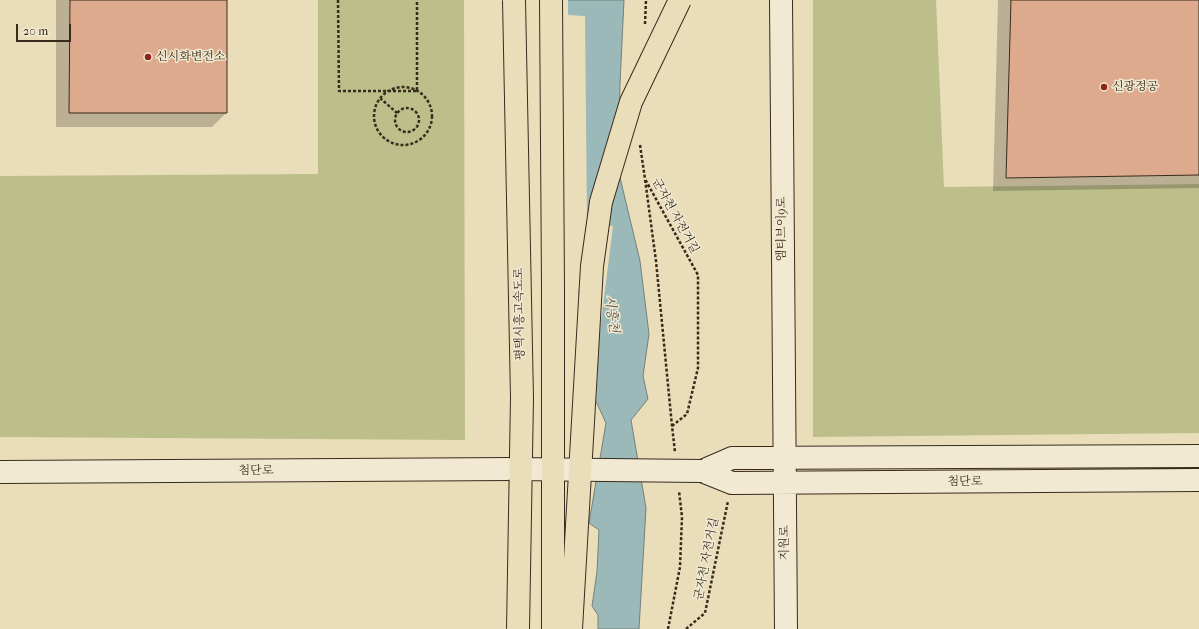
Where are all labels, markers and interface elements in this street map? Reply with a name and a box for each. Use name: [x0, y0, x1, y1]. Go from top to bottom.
scale bar: [18, 16, 73, 42]
text: 20 m: [23, 24, 48, 38]
place label: 신시화변전소: [156, 50, 226, 64]
marker: 신시화변전소: [143, 52, 153, 62]
place label: 신광정공: [1112, 80, 1158, 94]
marker: 신광정공: [1099, 82, 1109, 92]
street label: 군자천 자전거길: [648, 176, 702, 256]
street label: 엠티브이9로: [775, 197, 789, 261]
street label: 평택시흥고속도로: [512, 268, 528, 360]
water label: 시흥천: [601, 294, 621, 334]
street label: 첨단로: [239, 464, 273, 478]
street label: 첨단로: [948, 475, 982, 489]
street label: 군자천 자전거길: [692, 517, 722, 601]
street label: 지원로: [778, 526, 792, 560]

